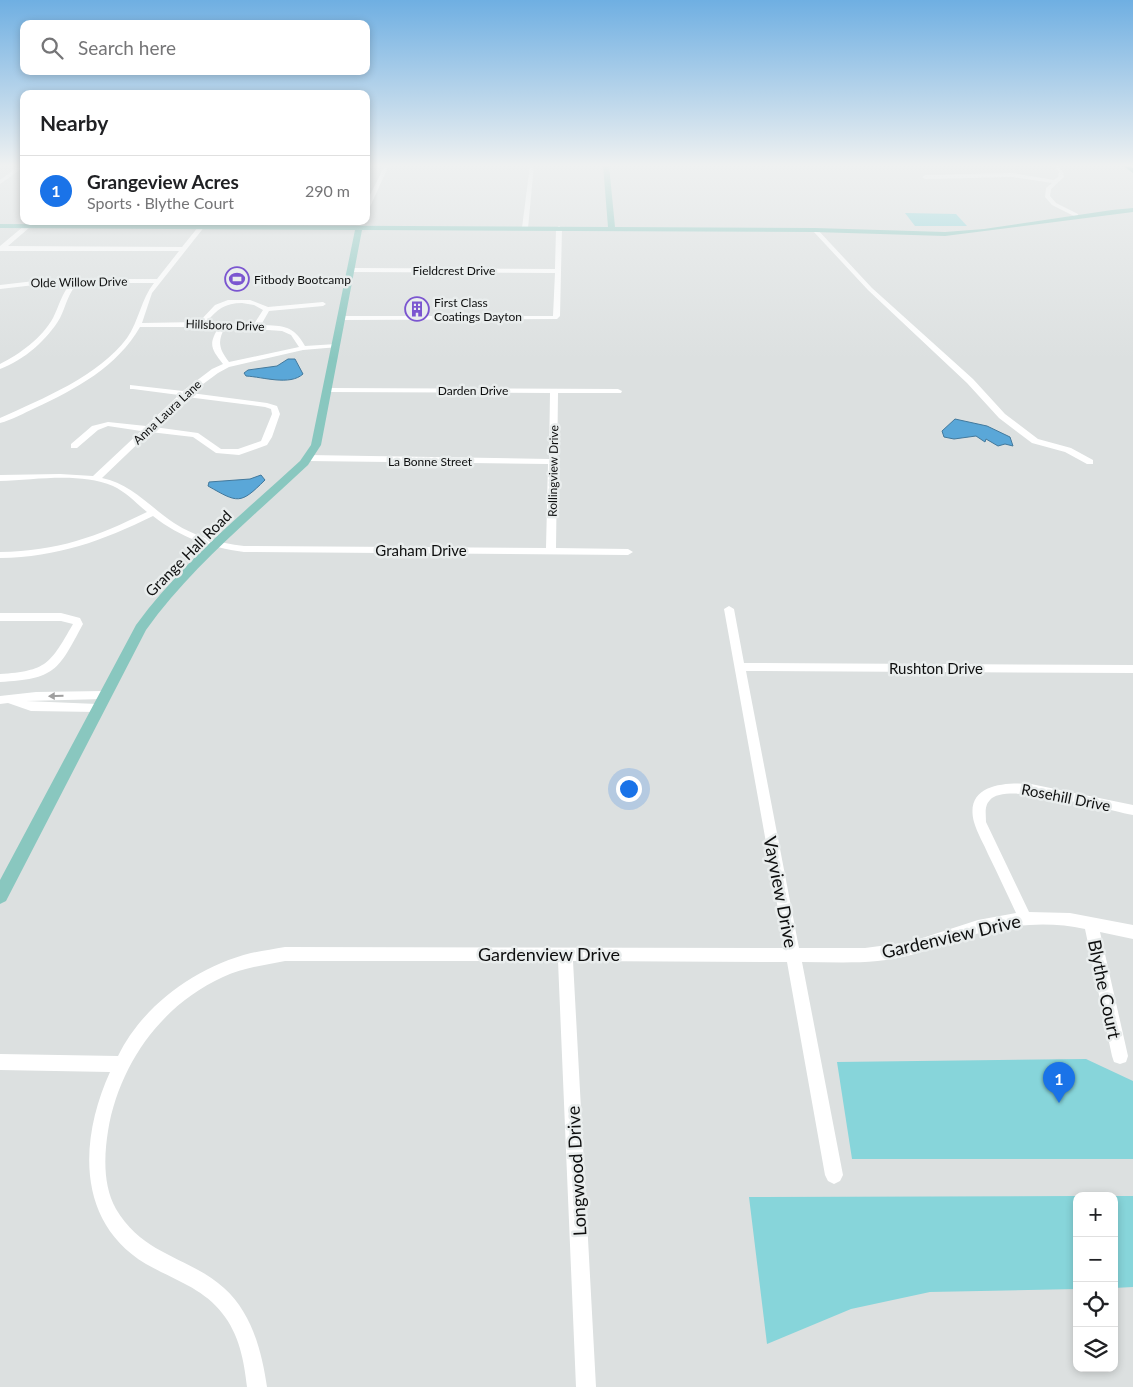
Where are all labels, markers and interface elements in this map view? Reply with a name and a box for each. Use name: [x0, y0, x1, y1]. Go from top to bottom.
search box: [20, 20, 370, 75]
icon: search: [38, 34, 66, 62]
text: Search here: [78, 36, 176, 59]
text: Nearby: [40, 110, 108, 135]
text: Grangeview Acres: [87, 170, 239, 193]
text: 1: [51, 181, 61, 200]
text: 290 m: [305, 181, 350, 200]
text: Sports · Blythe Court: [87, 193, 234, 212]
street label: Fieldcrest Drive: [413, 263, 495, 278]
sports icon: Fitbody Bootcamp: [224, 266, 250, 292]
place label: Fitbody Bootcamp: [254, 272, 351, 287]
street label: Olde Willow Drive: [30, 274, 128, 290]
place label: First Class Coatings Dayton: [434, 295, 522, 324]
building icon: First Class Coatings Dayton: [404, 296, 430, 322]
street label: Hillsboro Drive: [185, 316, 265, 334]
street label: Anna Laura Lane: [130, 377, 204, 447]
street label: Darden Drive: [438, 383, 508, 398]
street label: Rollingview Drive: [545, 425, 561, 517]
street label: La Bonne Street: [388, 454, 473, 469]
street label: Grange Hall Road: [141, 506, 235, 600]
street label: Graham Drive: [375, 541, 467, 559]
street label: Rushton Drive: [889, 659, 983, 677]
one-way arrow: [48, 692, 64, 700]
your location: [616, 776, 642, 802]
street label: Rosehill Drive: [1020, 780, 1112, 814]
street label: Vayview Drive: [759, 834, 803, 950]
street label: Gardenview Drive: [879, 909, 1023, 963]
street label: Blythe Court: [1084, 937, 1126, 1041]
street label: Gardenview Drive: [478, 943, 620, 965]
pin: 1: [1043, 1062, 1075, 1103]
street label: Longwood Drive: [562, 1105, 590, 1237]
map controls: [1073, 1192, 1118, 1372]
button: +: [1073, 1192, 1118, 1237]
button: −: [1073, 1237, 1118, 1282]
button: locate: [1073, 1282, 1118, 1327]
button: layers: [1073, 1327, 1118, 1372]

